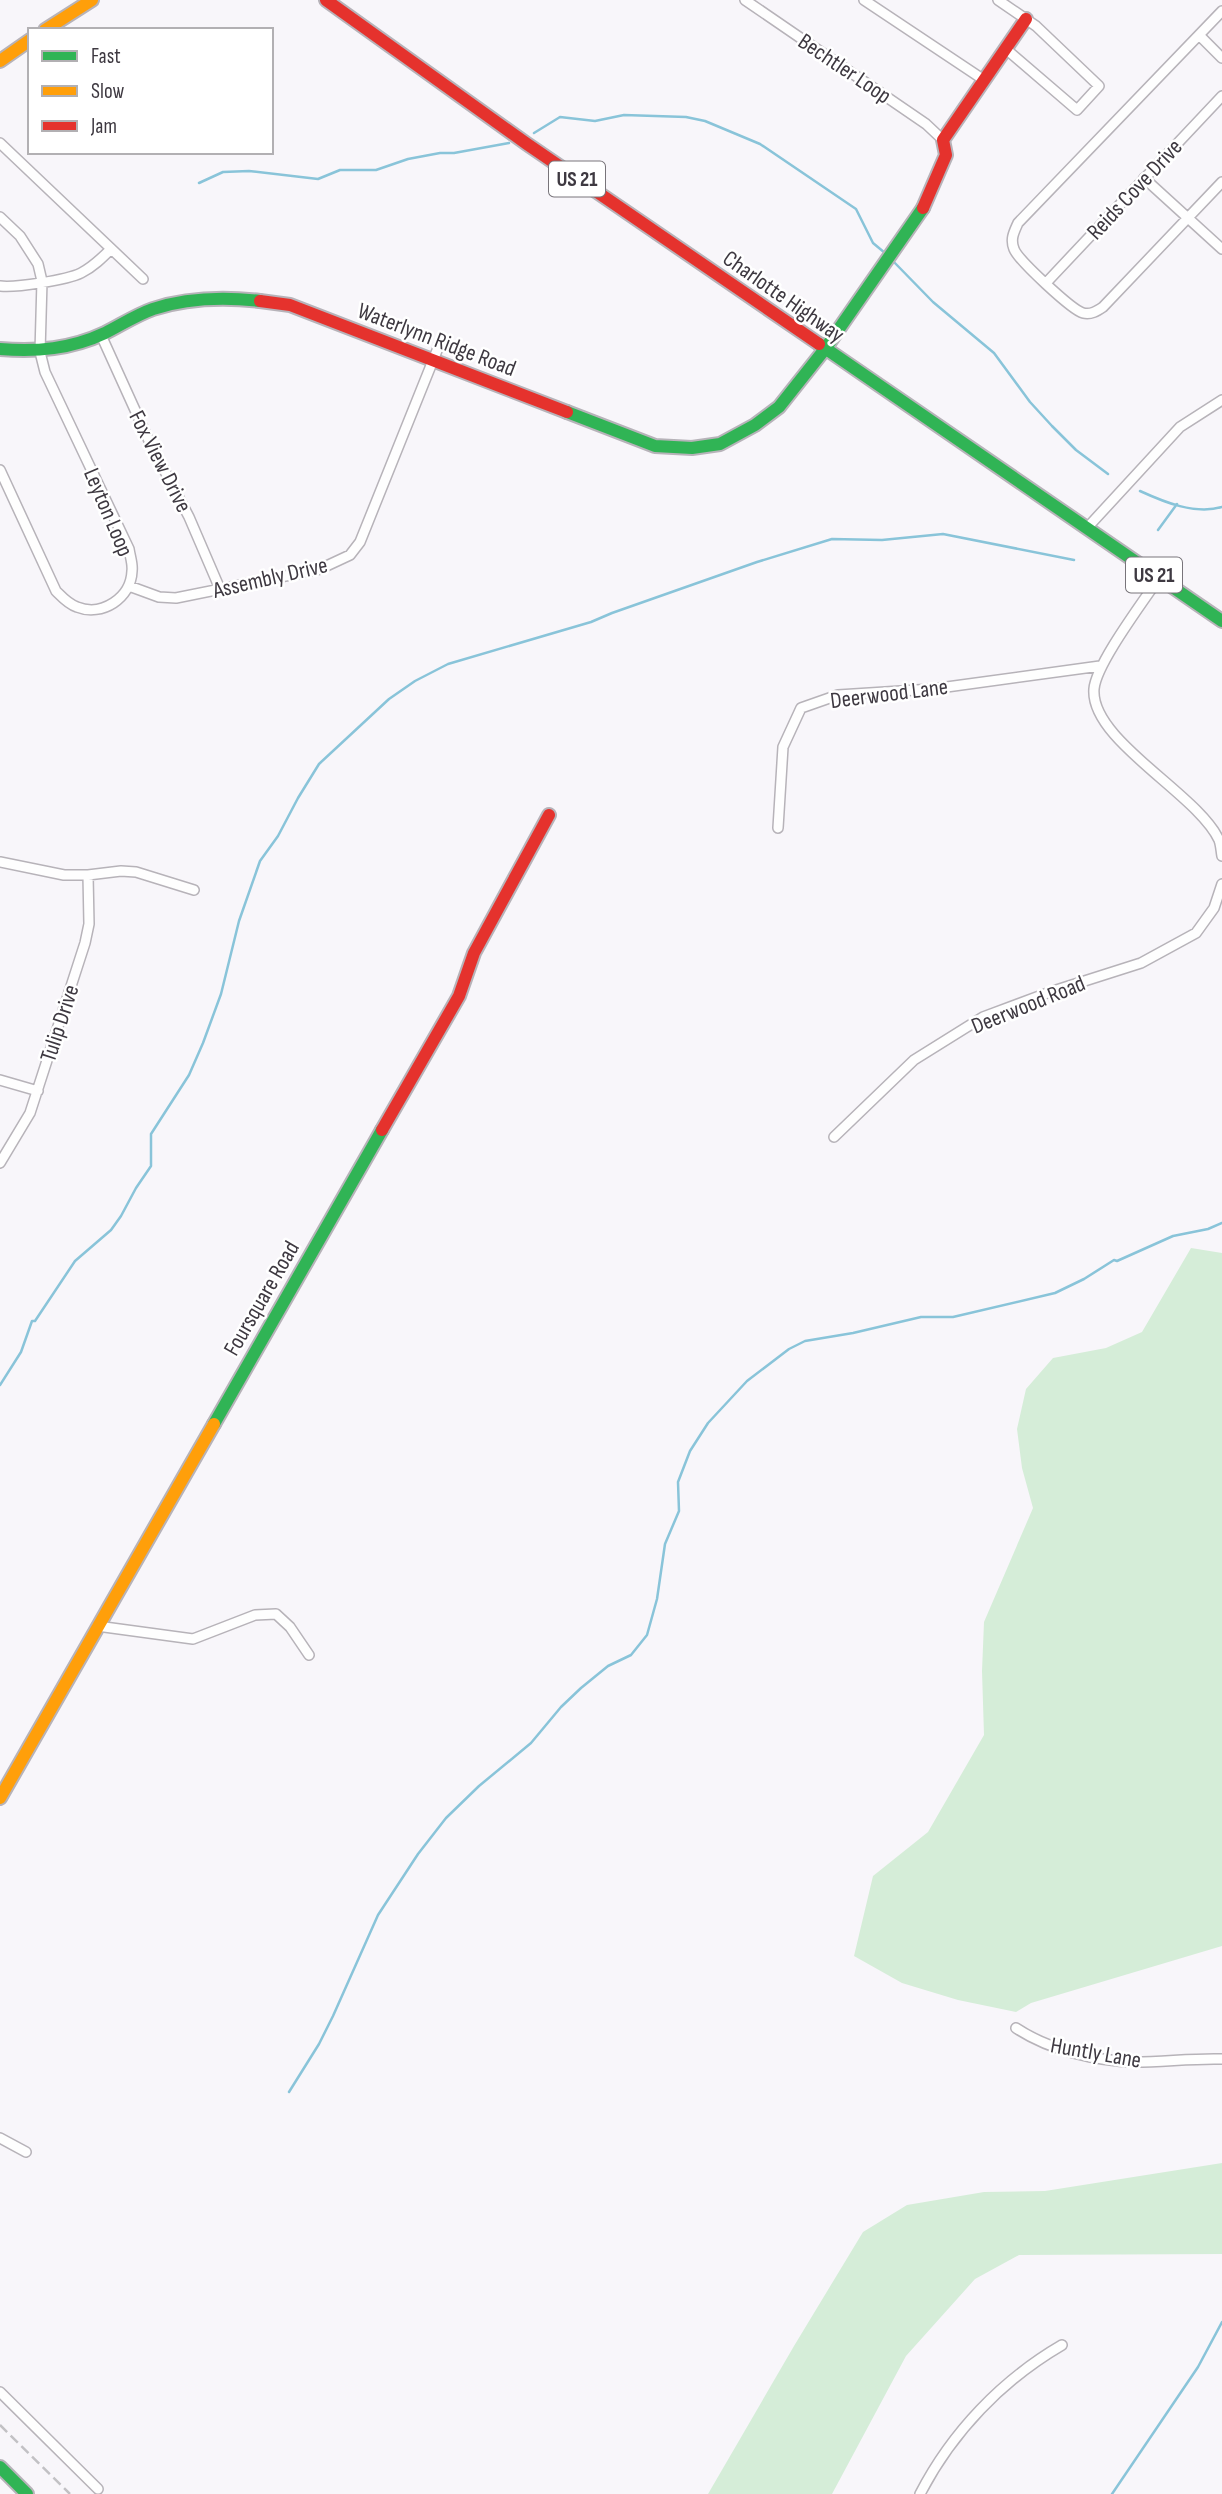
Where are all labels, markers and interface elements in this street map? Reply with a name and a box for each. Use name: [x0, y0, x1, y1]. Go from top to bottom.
street label: Bechtler Loop: [793, 27, 896, 110]
legend: [28, 28, 273, 154]
text: Fast: [91, 44, 121, 69]
text: Slow: [91, 79, 125, 104]
text: Jam: [90, 114, 117, 139]
street label: Reids Cove Drive: [1081, 134, 1188, 246]
road number: US 21: [549, 162, 605, 196]
street label: Charlotte Highway: [717, 245, 850, 349]
street label: Waterlynn Ridge Road: [354, 297, 520, 383]
street label: Fox View Drive: [123, 406, 198, 517]
street label: Leyton Loop: [77, 464, 139, 561]
street label: Assembly Drive: [209, 551, 330, 605]
road number: US 21: [1126, 558, 1182, 592]
street label: Deerwood Lane: [829, 673, 950, 715]
street label: Deerwood Road: [967, 969, 1089, 1040]
street label: Tulip Drive: [34, 981, 86, 1066]
street label: Foursquare Road: [218, 1236, 306, 1361]
street label: Huntly Lane: [1048, 2031, 1143, 2075]

